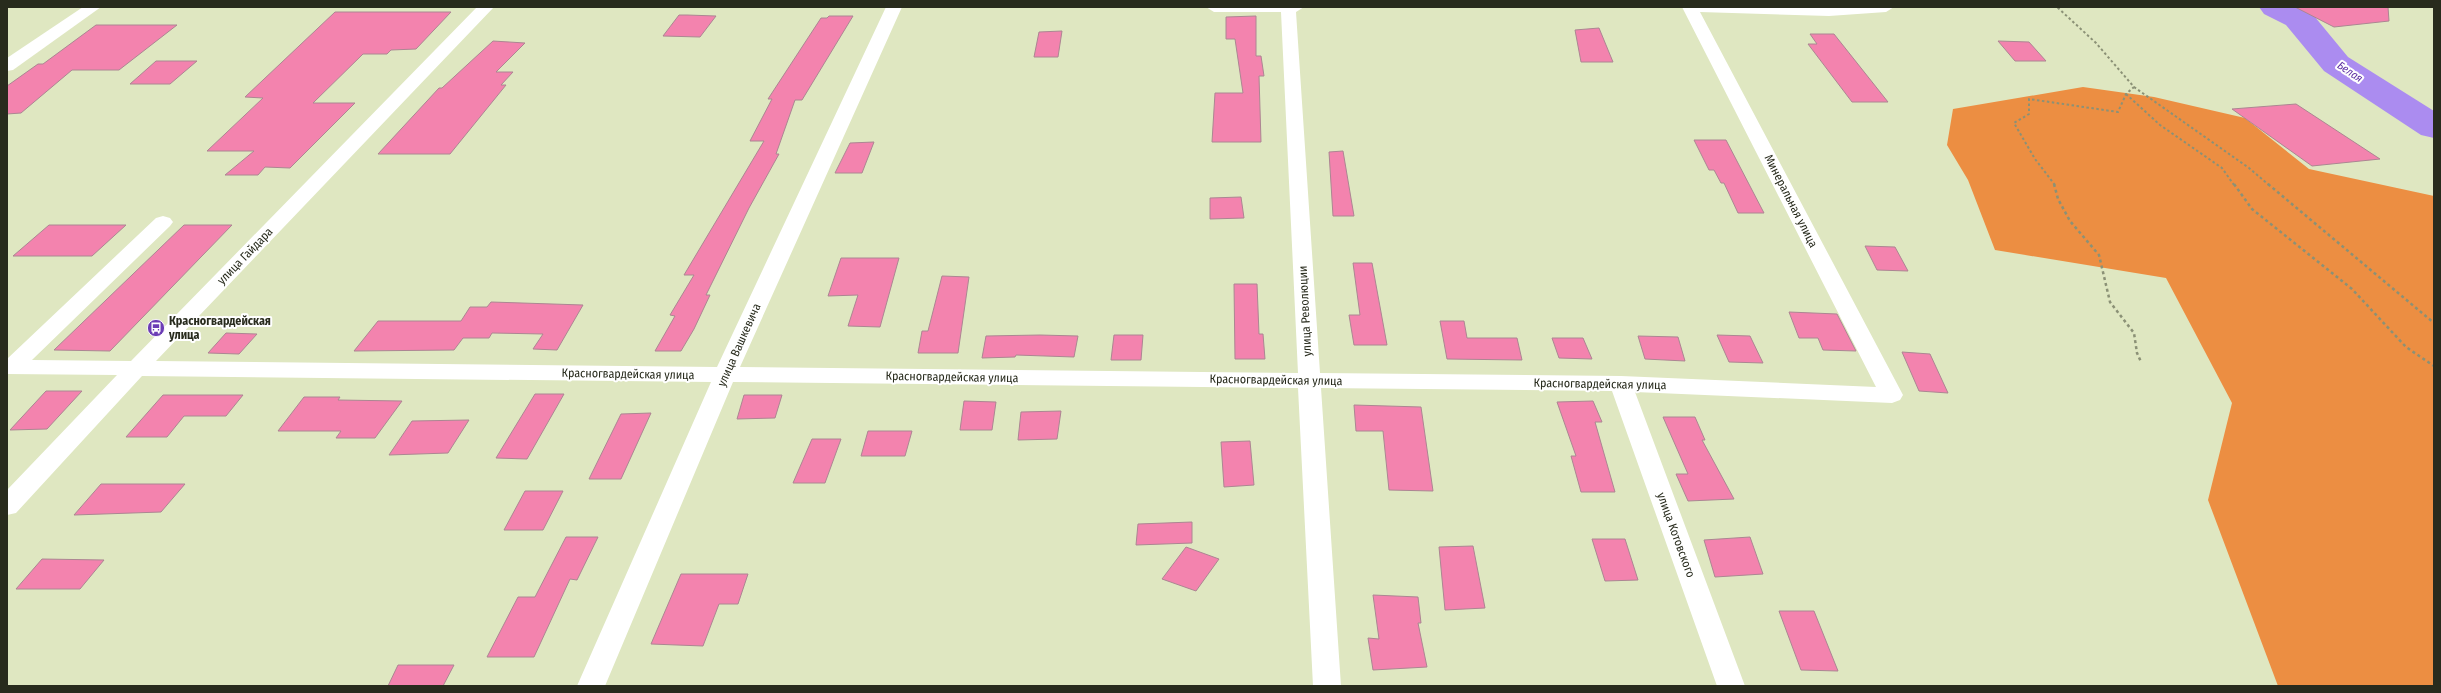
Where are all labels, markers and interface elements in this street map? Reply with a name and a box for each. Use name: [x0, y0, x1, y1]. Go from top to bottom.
water label: Белая: [2335, 59, 2365, 85]
street label: Минеральная улица: [1762, 152, 1821, 250]
street label: улица Гайдара: [214, 225, 276, 287]
street label: улица Революции: [1296, 265, 1314, 357]
street label: улица Вашкевича: [714, 301, 764, 389]
place label: Красногвардейская улица: [168, 314, 271, 342]
bus stop icon: Красногвардейская улица: [146, 318, 166, 338]
street label: Красногвардейская улица: [561, 366, 695, 382]
street label: Красногвардейская улица: [885, 369, 1019, 385]
street label: Красногвардейская улица: [1209, 372, 1343, 388]
street label: Красногвардейская улица: [1533, 376, 1667, 392]
street label: улица Котовского: [1654, 490, 1698, 580]

